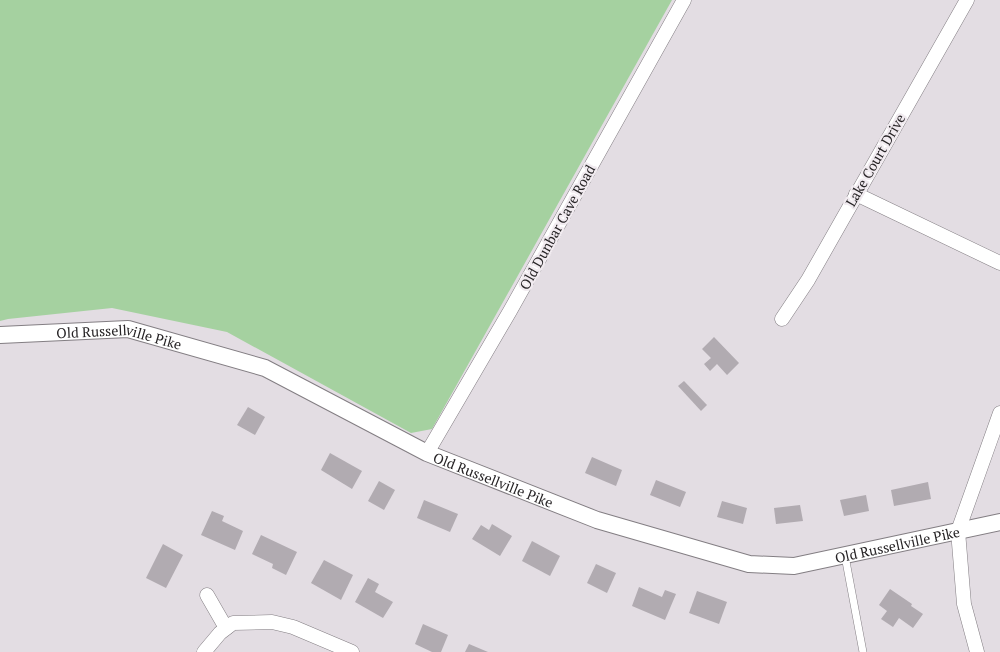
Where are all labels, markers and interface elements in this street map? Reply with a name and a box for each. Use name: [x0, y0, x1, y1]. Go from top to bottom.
street label: Lake Court Drive: [841, 110, 909, 210]
street label: Old Dunbar Cave Road: [515, 161, 599, 293]
street label: Old Russellville Pike: [56, 319, 184, 353]
street label: Old Russellville Pike: [431, 447, 556, 511]
street label: Old Russellville Pike: [833, 521, 961, 567]

